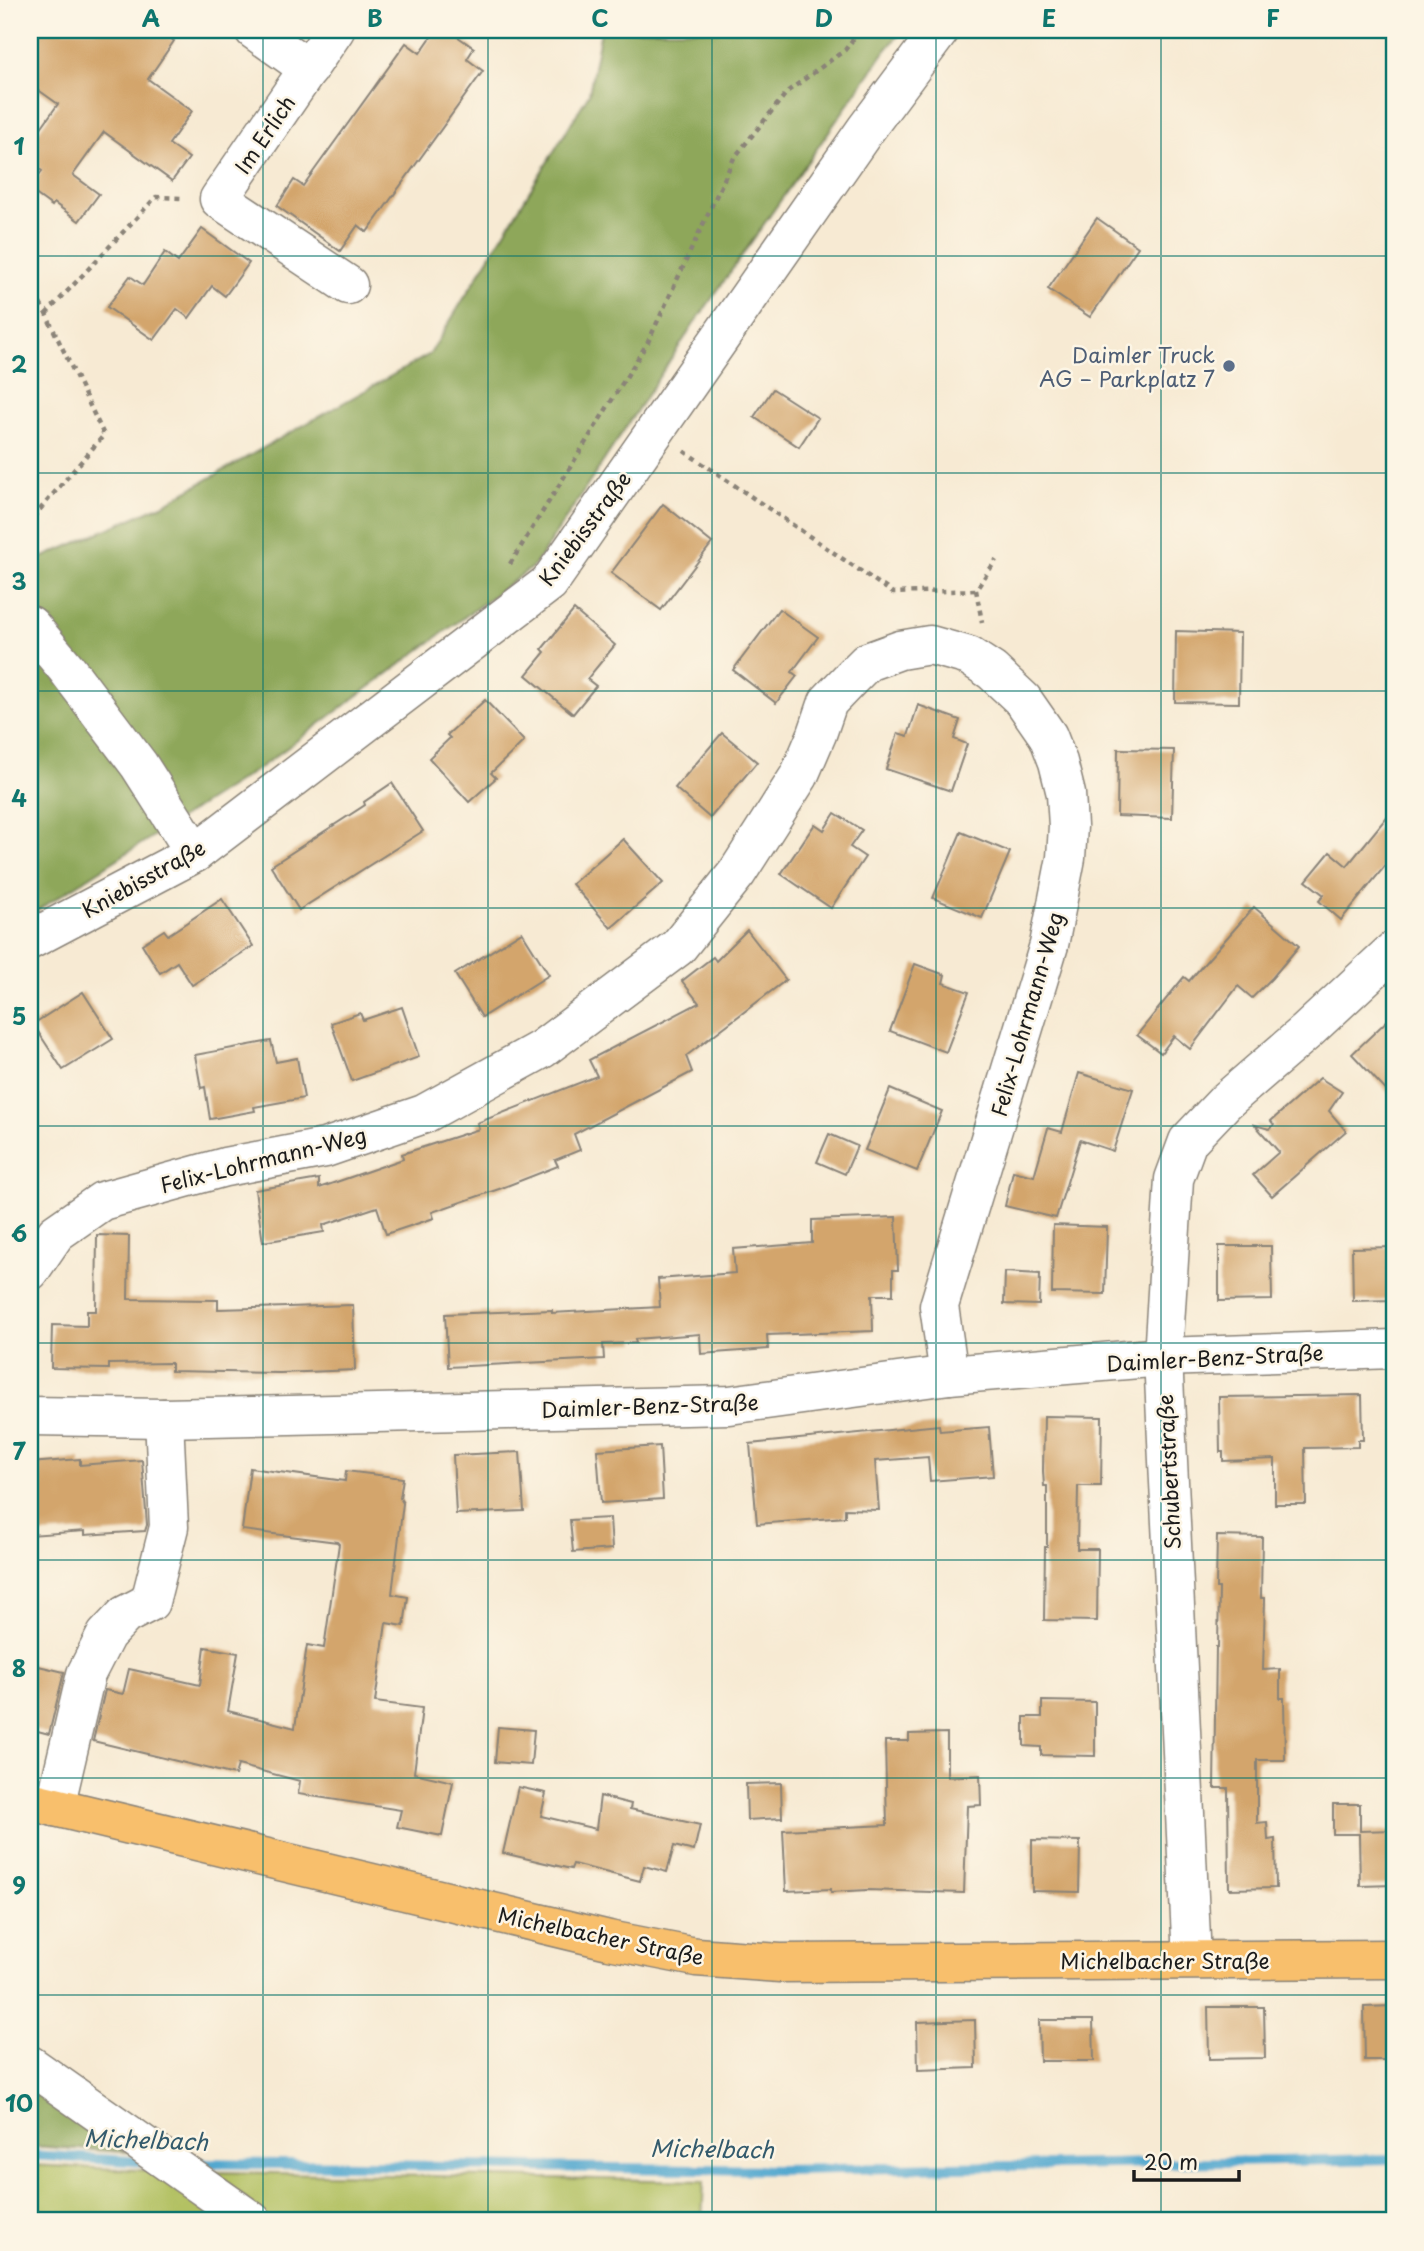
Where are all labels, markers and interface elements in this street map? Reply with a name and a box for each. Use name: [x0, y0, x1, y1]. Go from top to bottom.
text: A: [142, 0, 160, 35]
text: B: [367, 0, 383, 35]
text: C: [591, 0, 609, 35]
text: D: [815, 0, 833, 35]
text: E: [1042, 0, 1056, 35]
text: F: [1266, 0, 1280, 35]
street label: Im Erlich: [226, 88, 302, 180]
text: 1: [14, 128, 25, 163]
place label: Daimler Truck AG − Parkplatz 7: [1039, 338, 1215, 394]
text: 2: [11, 346, 27, 381]
marker: Daimler Truck AG − Parkplatz 7: [1221, 358, 1237, 374]
street label: Kniebisstraße: [530, 464, 638, 592]
text: 3: [11, 563, 27, 598]
text: 4: [11, 780, 27, 815]
street label: Kniebisstraße: [75, 831, 211, 925]
street label: Felix-Lohrmann-Weg: [981, 908, 1071, 1120]
text: 5: [12, 998, 26, 1033]
street label: Felix-Lohrmann-Weg: [157, 1118, 369, 1200]
text: 6: [11, 1215, 27, 1250]
street label: Daimler-Benz-Straße: [1106, 1335, 1324, 1379]
street label: Daimler-Benz-Straße: [541, 1385, 759, 1425]
street label: Schubertstraße: [1148, 1394, 1188, 1550]
text: 7: [12, 1433, 26, 1468]
text: 8: [12, 1650, 26, 1685]
text: 9: [12, 1867, 26, 1902]
street label: Michelbacher Straße: [495, 1898, 707, 1972]
street label: Michelbacher Straße: [1060, 1944, 1270, 1976]
text: 10: [5, 2085, 33, 2120]
water label: Michelbach: [84, 2119, 209, 2159]
water label: Michelbach: [650, 2129, 775, 2167]
scale bar: [1134, 2139, 1238, 2183]
text: 20 m: [1144, 2145, 1198, 2177]

